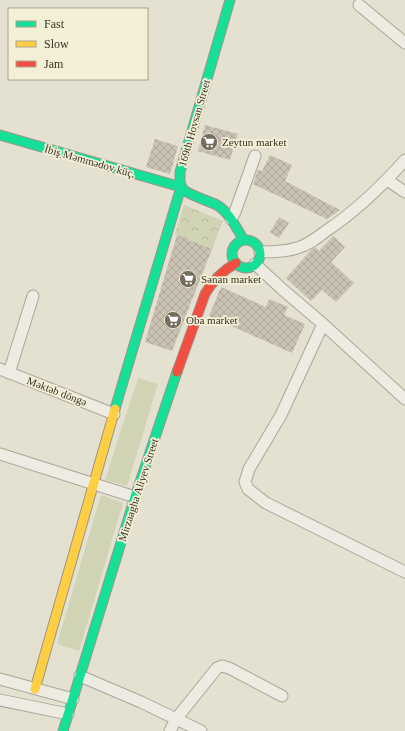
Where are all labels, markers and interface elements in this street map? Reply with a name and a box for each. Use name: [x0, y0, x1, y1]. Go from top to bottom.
legend: [8, 8, 148, 80]
text: Fast: [44, 17, 65, 31]
text: Slow: [44, 37, 69, 51]
text: Jam: [44, 57, 64, 71]
street label: 169th Hovsan Street: [176, 78, 212, 168]
supermarket icon: Zeytun market: [199, 132, 219, 152]
place label: Zeytun market: [222, 136, 286, 148]
street label: İbiş Məmmədov küç.: [43, 142, 137, 180]
supermarket icon: Sənan market: [178, 269, 198, 289]
place label: Sənan market: [201, 273, 261, 285]
supermarket icon: Oba market: [163, 310, 183, 330]
place label: Oba market: [186, 314, 238, 326]
street label: Məktəb döngə: [25, 374, 89, 408]
street label: Mirzaagha Aliyev Street: [116, 437, 160, 543]

